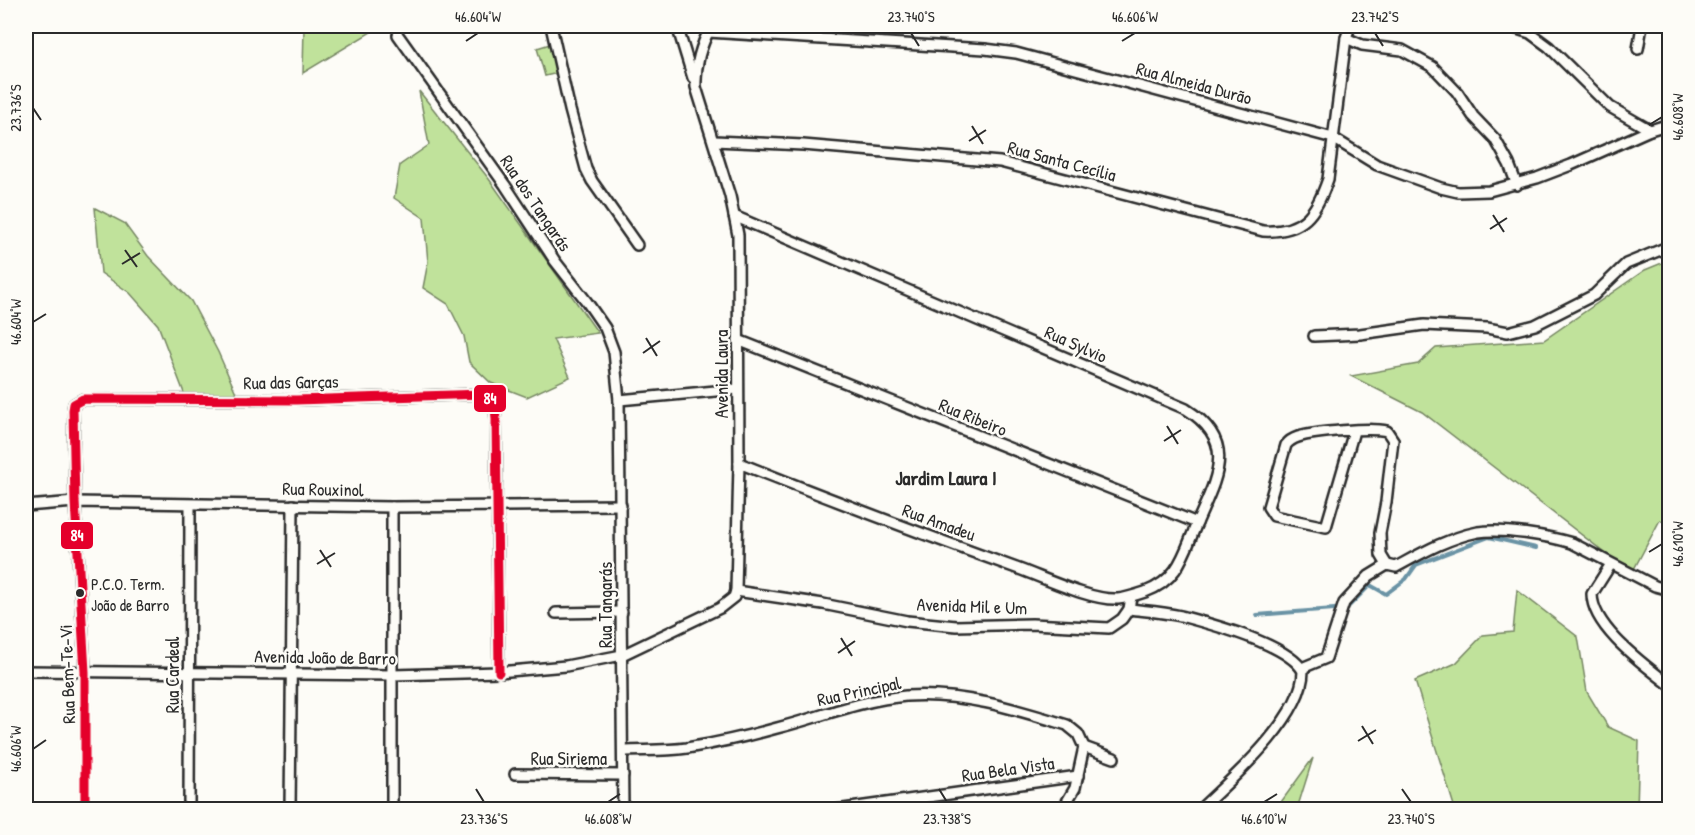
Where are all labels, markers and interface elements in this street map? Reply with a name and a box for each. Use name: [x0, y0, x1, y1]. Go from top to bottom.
text: 46.604°W: [455, 6, 502, 27]
text: 23.740°S: [887, 6, 935, 27]
text: 46.606°W: [1112, 6, 1159, 27]
text: 23.742°S: [1351, 6, 1399, 27]
street label: Rua Almeida Durão: [1133, 56, 1255, 110]
text: 23.736°S: [5, 84, 26, 132]
text: 46.608°W: [1667, 93, 1688, 140]
street label: Rua Santa Cecília: [1005, 135, 1119, 187]
street label: Rua dos Tangarás: [494, 150, 578, 256]
text: 46.604°W: [5, 298, 26, 345]
street label: Rua Sylvio: [1041, 319, 1111, 369]
street label: Avenida Laura: [709, 330, 734, 418]
street label: Rua das Garças: [243, 369, 339, 395]
line badge: 84: [473, 384, 507, 413]
text: 84: [484, 387, 496, 409]
street label: Rua Ribeiro: [935, 392, 1011, 442]
district label: Jardim Laura I: [895, 464, 997, 491]
street label: Rua Rouxinol: [282, 476, 364, 502]
street label: Rua Amadeu: [899, 497, 979, 547]
text: 46.610°W: [1667, 520, 1688, 567]
line badge: 84: [60, 521, 94, 550]
text: 84: [71, 524, 83, 546]
street label: Rua Tangarás: [593, 562, 618, 648]
place label: P.C.O. Term. João de Barro: [91, 573, 170, 616]
marker: P.C.O. Term. João de Barro: [74, 587, 86, 599]
street label: Avenida Mil e Um: [916, 592, 1028, 620]
street label: Rua Bem-Te-Vi: [53, 624, 81, 724]
street label: Rua Cardeal: [160, 637, 185, 713]
street label: Avenida João de Barro: [254, 643, 396, 671]
street label: Rua Principal: [815, 670, 903, 712]
text: 46.606°W: [5, 725, 26, 772]
street label: Rua Siriema: [531, 746, 607, 771]
street label: Rua Bela Vista: [960, 750, 1056, 788]
text: 23.736°S: [460, 808, 508, 829]
text: 46.608°W: [585, 808, 632, 829]
text: 23.738°S: [923, 808, 971, 829]
text: 46.610°W: [1241, 808, 1288, 829]
text: 23.740°S: [1387, 808, 1435, 829]

